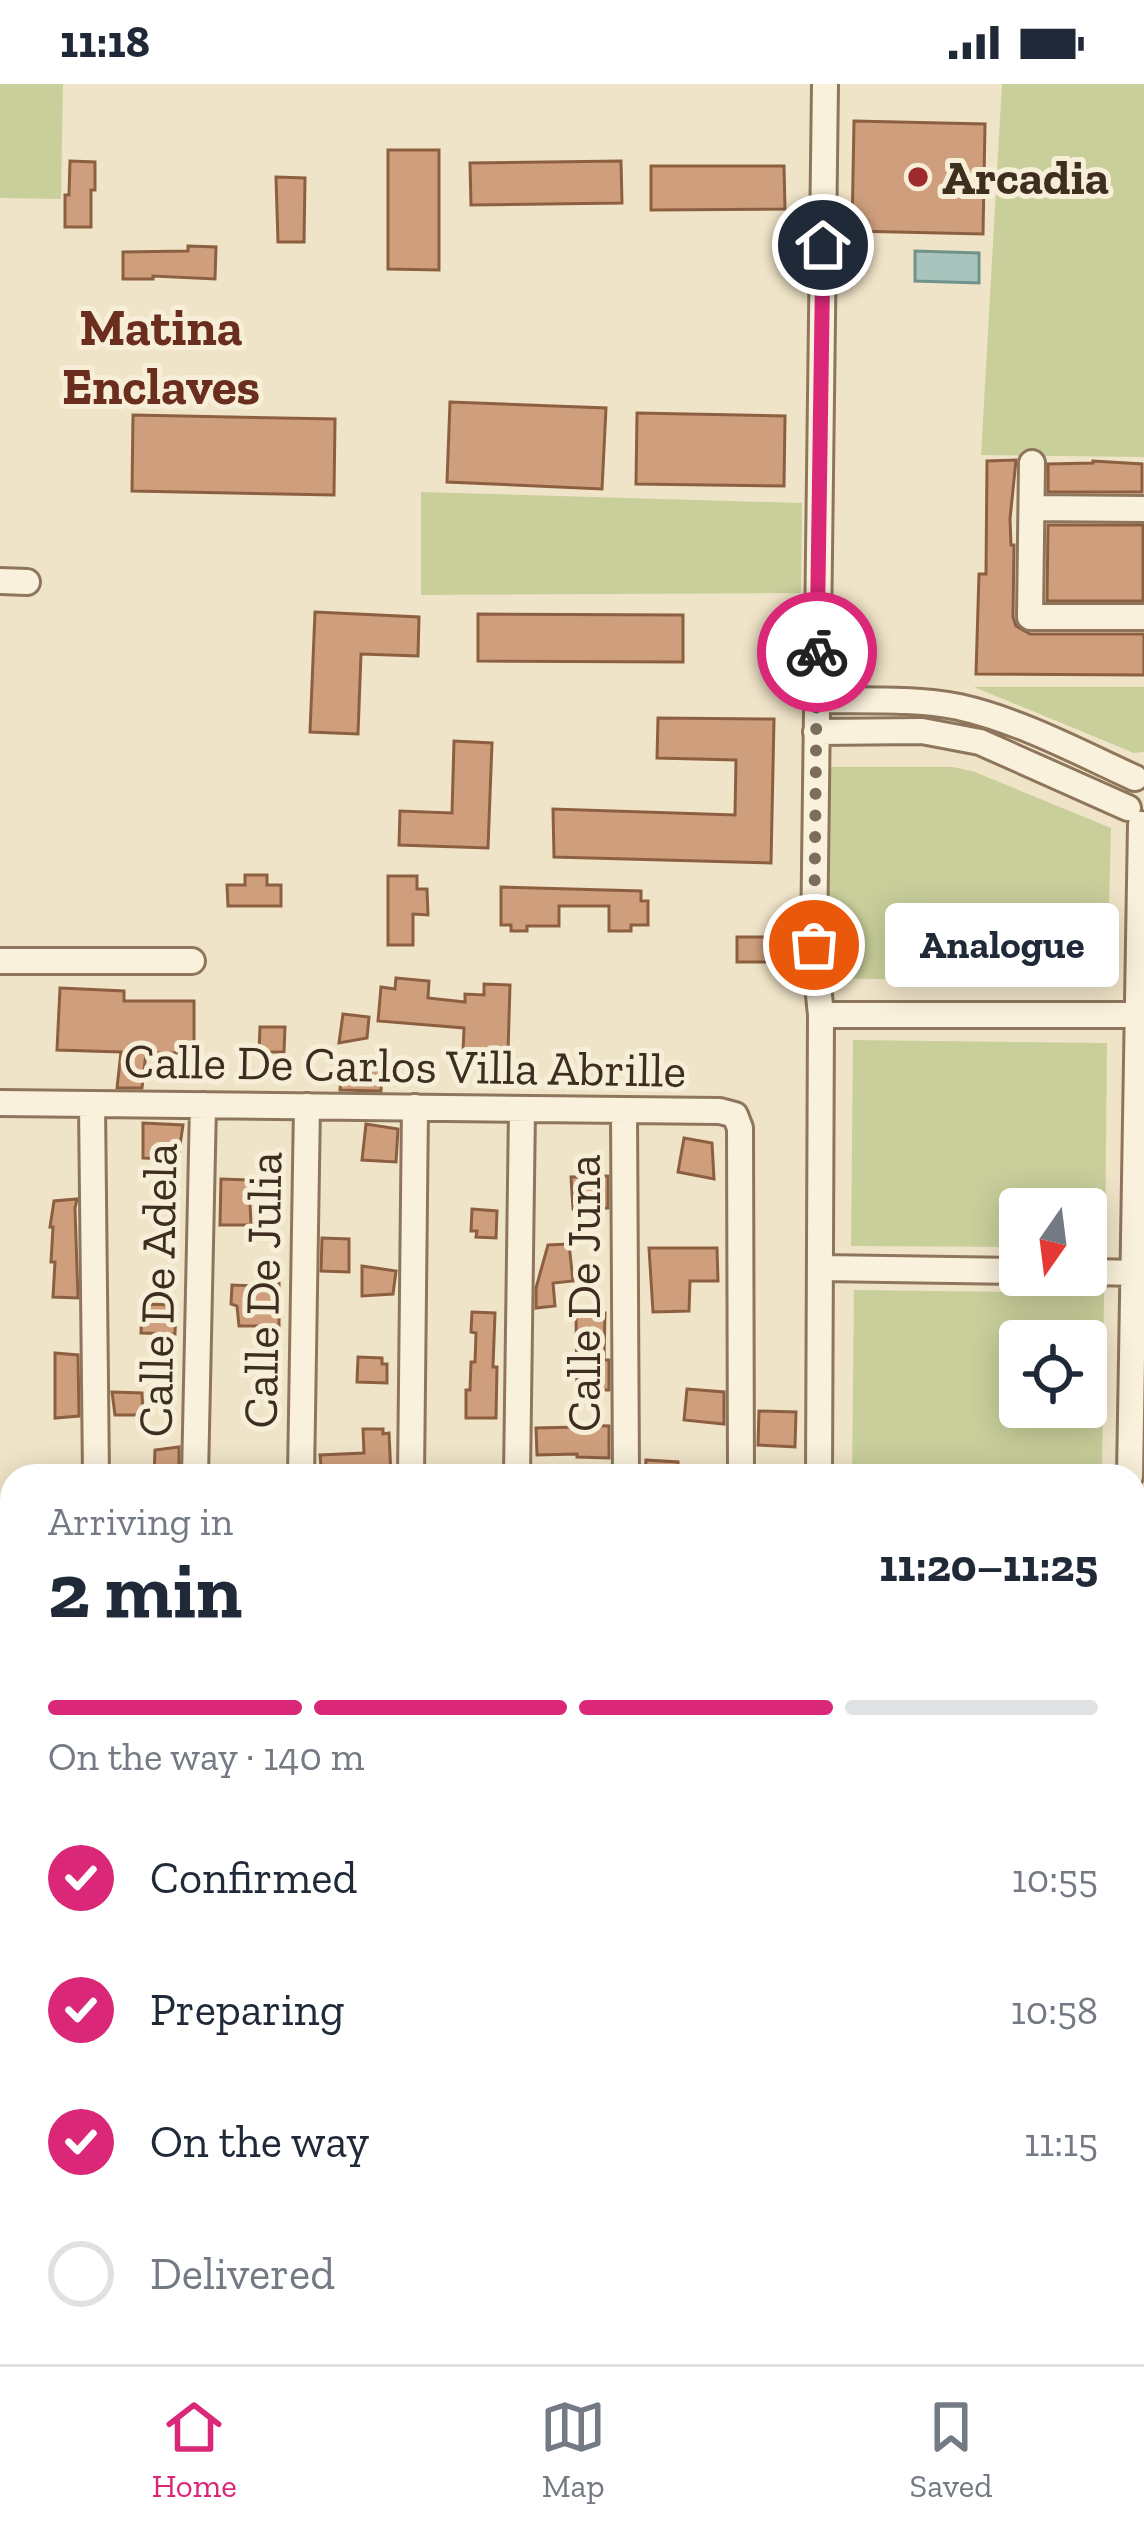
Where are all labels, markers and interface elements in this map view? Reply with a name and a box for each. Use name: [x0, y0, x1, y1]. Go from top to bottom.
text: 11:18: [60, 15, 150, 69]
place label: Arcadia: [942, 149, 1109, 206]
marker: Arcadia: [905, 164, 931, 190]
pin: [772, 194, 874, 296]
icon: home: [790, 212, 856, 278]
district label: Matina Enclaves: [62, 297, 260, 417]
courier: [757, 592, 877, 712]
icon: bike: [784, 619, 850, 685]
pin: [763, 894, 865, 996]
callout: Analogue: [886, 903, 1120, 987]
icon: bag: [781, 912, 847, 978]
text: Analogue: [920, 921, 1084, 968]
street label: Calle De Carlos Villa Abrille: [123, 1032, 687, 1099]
street label: Calle De Adela: [126, 1142, 189, 1438]
street label: Calle De Julia: [232, 1151, 293, 1429]
street label: Calle De Juna: [555, 1154, 612, 1432]
north arrow: [999, 1188, 1107, 1296]
map controls: [999, 1188, 1107, 1428]
button: locate: [999, 1320, 1107, 1428]
text: Arriving in: [48, 1498, 233, 1545]
text: 11:20–11:25: [879, 1539, 1098, 1593]
text: 2 min: [48, 1543, 242, 1637]
text: On the way · 140 m: [48, 1733, 364, 1780]
icon: check: [48, 1845, 114, 1911]
text: Confirmed: [150, 1851, 357, 1905]
text: 10:55: [1012, 1855, 1098, 1902]
icon: check: [48, 1977, 114, 2043]
text: Preparing: [150, 1983, 344, 2037]
text: 10:58: [1011, 1987, 1098, 2034]
icon: check: [48, 2109, 114, 2175]
text: On the way: [150, 2115, 369, 2169]
text: 11:15: [1024, 2119, 1098, 2166]
text: Delivered: [150, 2247, 335, 2301]
tab: Home: [152, 2394, 237, 2505]
tab: Map: [540, 2394, 606, 2505]
tab: Saved: [910, 2394, 992, 2505]

